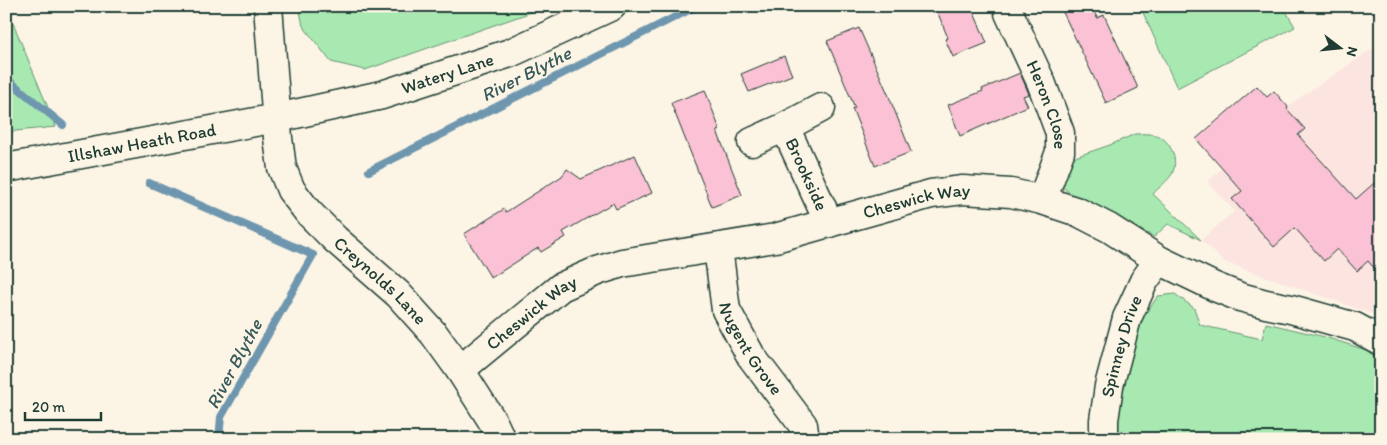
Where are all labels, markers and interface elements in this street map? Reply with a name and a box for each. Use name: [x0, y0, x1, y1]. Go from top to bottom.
north arrow: [1314, 22, 1364, 72]
water label: River Blythe: [477, 41, 576, 107]
text: N: [1343, 45, 1361, 58]
street label: Watery Lane: [398, 48, 497, 99]
street label: Heron Close: [1021, 57, 1071, 149]
street label: Illshaw Heath Road: [66, 118, 218, 167]
street label: Brookside: [781, 134, 833, 214]
street label: Cheswick Way: [860, 179, 971, 224]
street label: Creynolds Lane: [329, 232, 431, 329]
street label: Cheswick Way: [482, 270, 581, 355]
street label: Spinney Drive: [1097, 292, 1147, 399]
street label: Nugent Grove: [714, 301, 788, 399]
water label: River Blythe: [201, 314, 268, 413]
scale bar: [25, 390, 101, 422]
text: 20 m: [32, 398, 66, 416]

